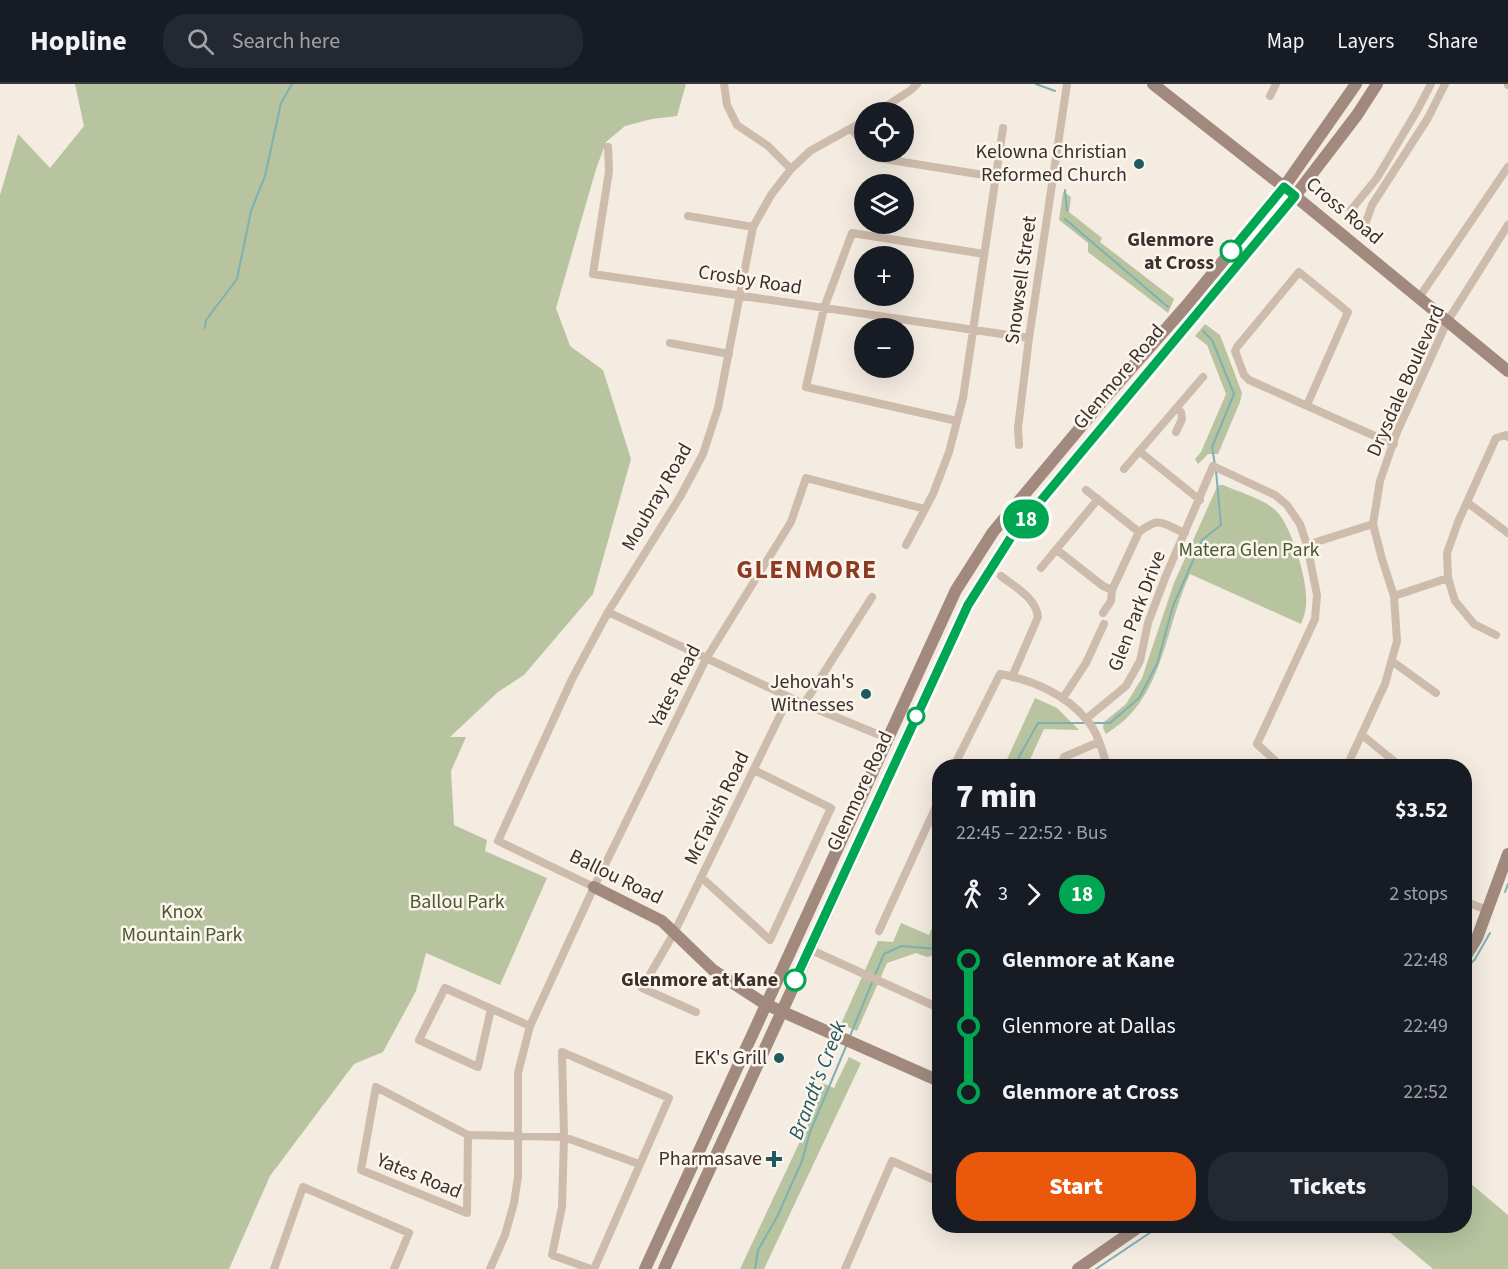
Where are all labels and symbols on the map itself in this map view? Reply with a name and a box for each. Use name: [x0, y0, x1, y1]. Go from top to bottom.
place label: Kelowna Christian Reformed Church: [976, 138, 1127, 189]
marker: Kelowna Christian Reformed Church: [1132, 157, 1146, 171]
street label: Cross Road: [1300, 171, 1388, 251]
street label: Snowsell Street: [998, 214, 1044, 346]
place label: Glenmore at Cross: [1127, 226, 1214, 277]
marker: Glenmore at Cross: [1220, 240, 1242, 262]
street label: Crosby Road: [696, 258, 804, 302]
street label: Drysdale Boulevard: [1360, 301, 1452, 461]
street label: Glenmore Road: [1067, 318, 1171, 436]
street label: Moubray Road: [615, 438, 699, 556]
line badge: 18: [999, 500, 1053, 538]
park label: Matera Glen Park: [1179, 536, 1320, 564]
street label: Glen Park Drive: [1101, 547, 1173, 675]
district label: GLENMORE: [736, 551, 878, 588]
street label: Yates Road: [642, 640, 708, 733]
place label: Jehovah's Witnesses: [770, 668, 854, 719]
marker: Jehovah's Witnesses: [859, 687, 873, 701]
unlabelled marker: [907, 707, 925, 725]
street label: Glenmore Road: [820, 726, 900, 856]
street label: McTavish Road: [677, 747, 757, 869]
street label: Ballou Road: [565, 842, 667, 912]
park label: Ballou Park: [409, 888, 505, 916]
park label: Knox Mountain Park: [122, 898, 243, 949]
place label: Glenmore at Kane: [621, 966, 778, 994]
marker: Glenmore at Kane: [784, 969, 806, 991]
water label: Brandt's Creek: [781, 1015, 854, 1144]
place label: EK's Grill: [694, 1044, 767, 1072]
marker: EK's Grill: [772, 1051, 786, 1065]
place label: Pharmasave: [658, 1145, 762, 1173]
street label: Yates Road: [371, 1146, 466, 1206]
marker: Pharmasave: [767, 1152, 781, 1166]

